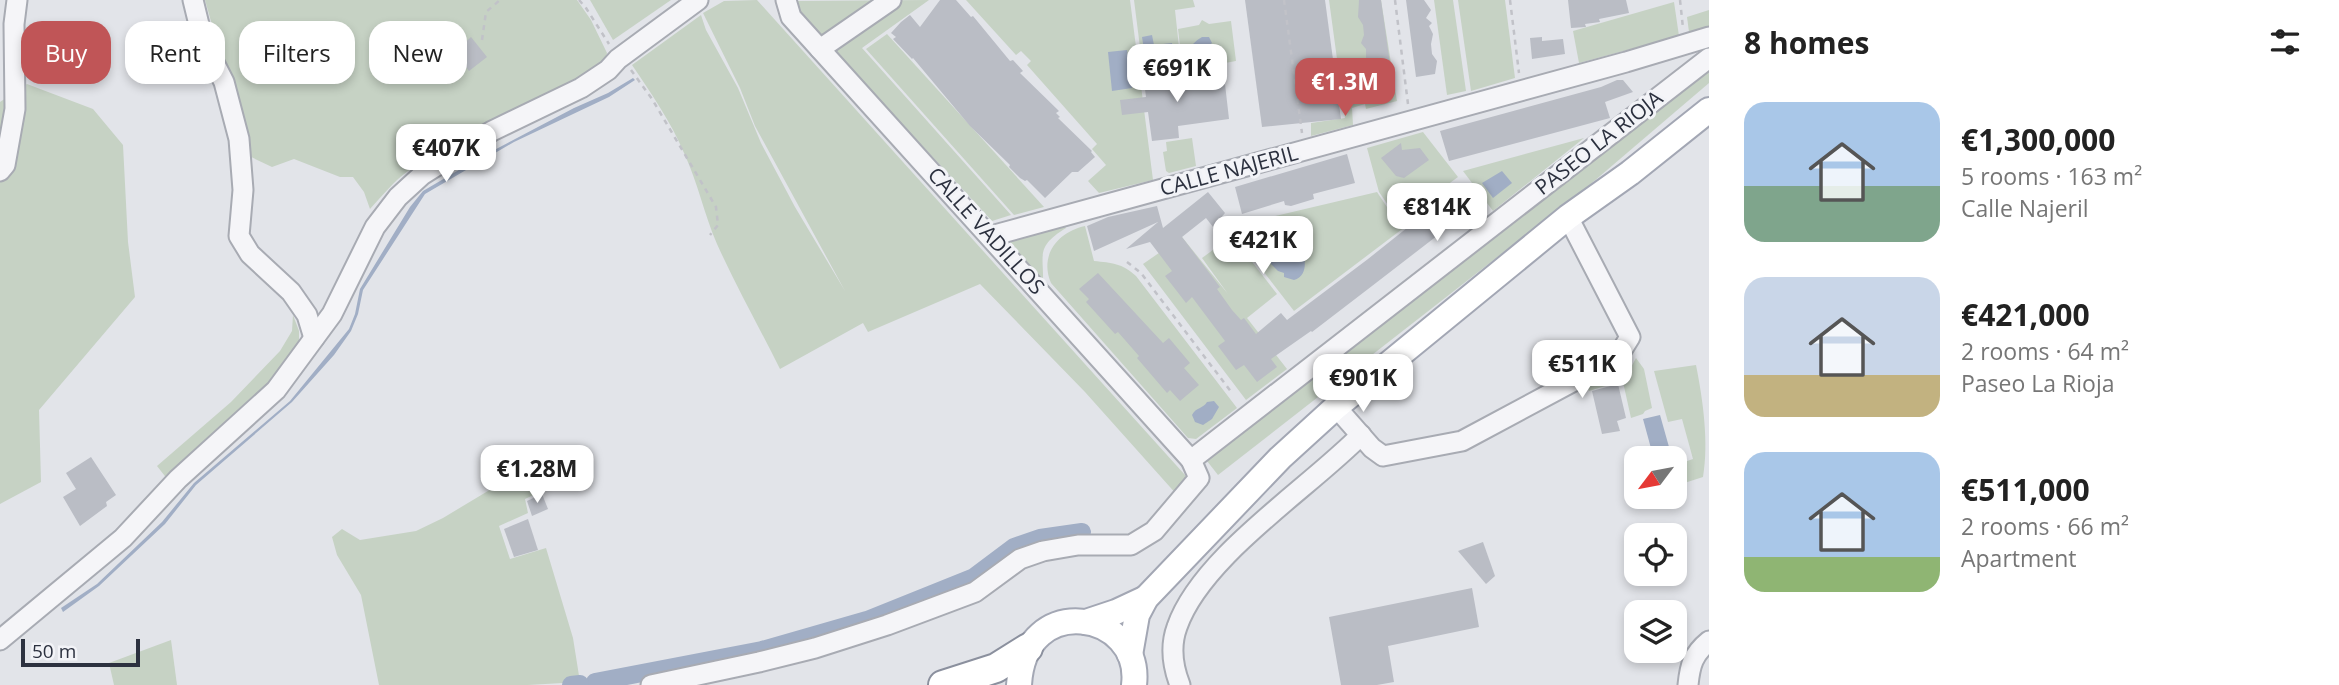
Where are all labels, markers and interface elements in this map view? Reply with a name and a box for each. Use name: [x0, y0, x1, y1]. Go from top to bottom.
chip: Buy: [21, 21, 111, 84]
chip: Rent: [125, 21, 225, 84]
chip: Filters: [239, 21, 355, 84]
chip: New: [369, 21, 467, 84]
text: 8 homes: [1744, 22, 1869, 63]
icon: filters: [2266, 23, 2304, 61]
pin: €691K: [1128, 44, 1226, 104]
text: €691K: [1143, 51, 1211, 83]
pin: €1.3M: [1296, 58, 1394, 118]
text: €1.3M: [1311, 65, 1379, 97]
street label: PASEO LA RIOJA: [1529, 83, 1669, 201]
text: €1,300,000: [1961, 119, 2115, 160]
pin: €407K: [397, 124, 495, 184]
icon: home: [1800, 130, 1884, 214]
text: €407K: [412, 131, 480, 163]
street label: CALLE NAJERIL: [1157, 138, 1301, 202]
text: 5 rooms · 163 m²: [1961, 160, 2142, 192]
street label: CALLE VADILLOS: [922, 161, 1051, 300]
pin: €814K: [1388, 184, 1486, 243]
text: €814K: [1403, 190, 1471, 222]
text: Calle Najeril: [1961, 192, 2089, 224]
pin: €421K: [1214, 216, 1312, 276]
text: €421K: [1229, 223, 1297, 255]
text: €421,000: [1961, 294, 2090, 335]
icon: home: [1800, 305, 1884, 389]
text: 2 rooms · 64 m²: [1961, 335, 2129, 367]
pin: €511K: [1533, 340, 1631, 400]
text: €511K: [1548, 347, 1616, 379]
pin: €901K: [1314, 354, 1412, 414]
text: €901K: [1329, 361, 1397, 393]
text: Paseo La Rioja: [1961, 367, 2115, 399]
pin: €1.28M: [480, 446, 594, 505]
north arrow: [1624, 446, 1687, 509]
map controls: [1624, 446, 1687, 663]
text: €1.28M: [497, 452, 577, 484]
text: €511,000: [1961, 469, 2090, 510]
icon: home: [1800, 480, 1884, 564]
text: 2 rooms · 66 m²: [1961, 510, 2129, 542]
button: locate: [1624, 523, 1687, 586]
text: Apartment: [1961, 542, 2077, 574]
button: layers: [1624, 600, 1687, 663]
scale bar: [21, 636, 140, 668]
text: 50 m: [32, 638, 76, 664]

